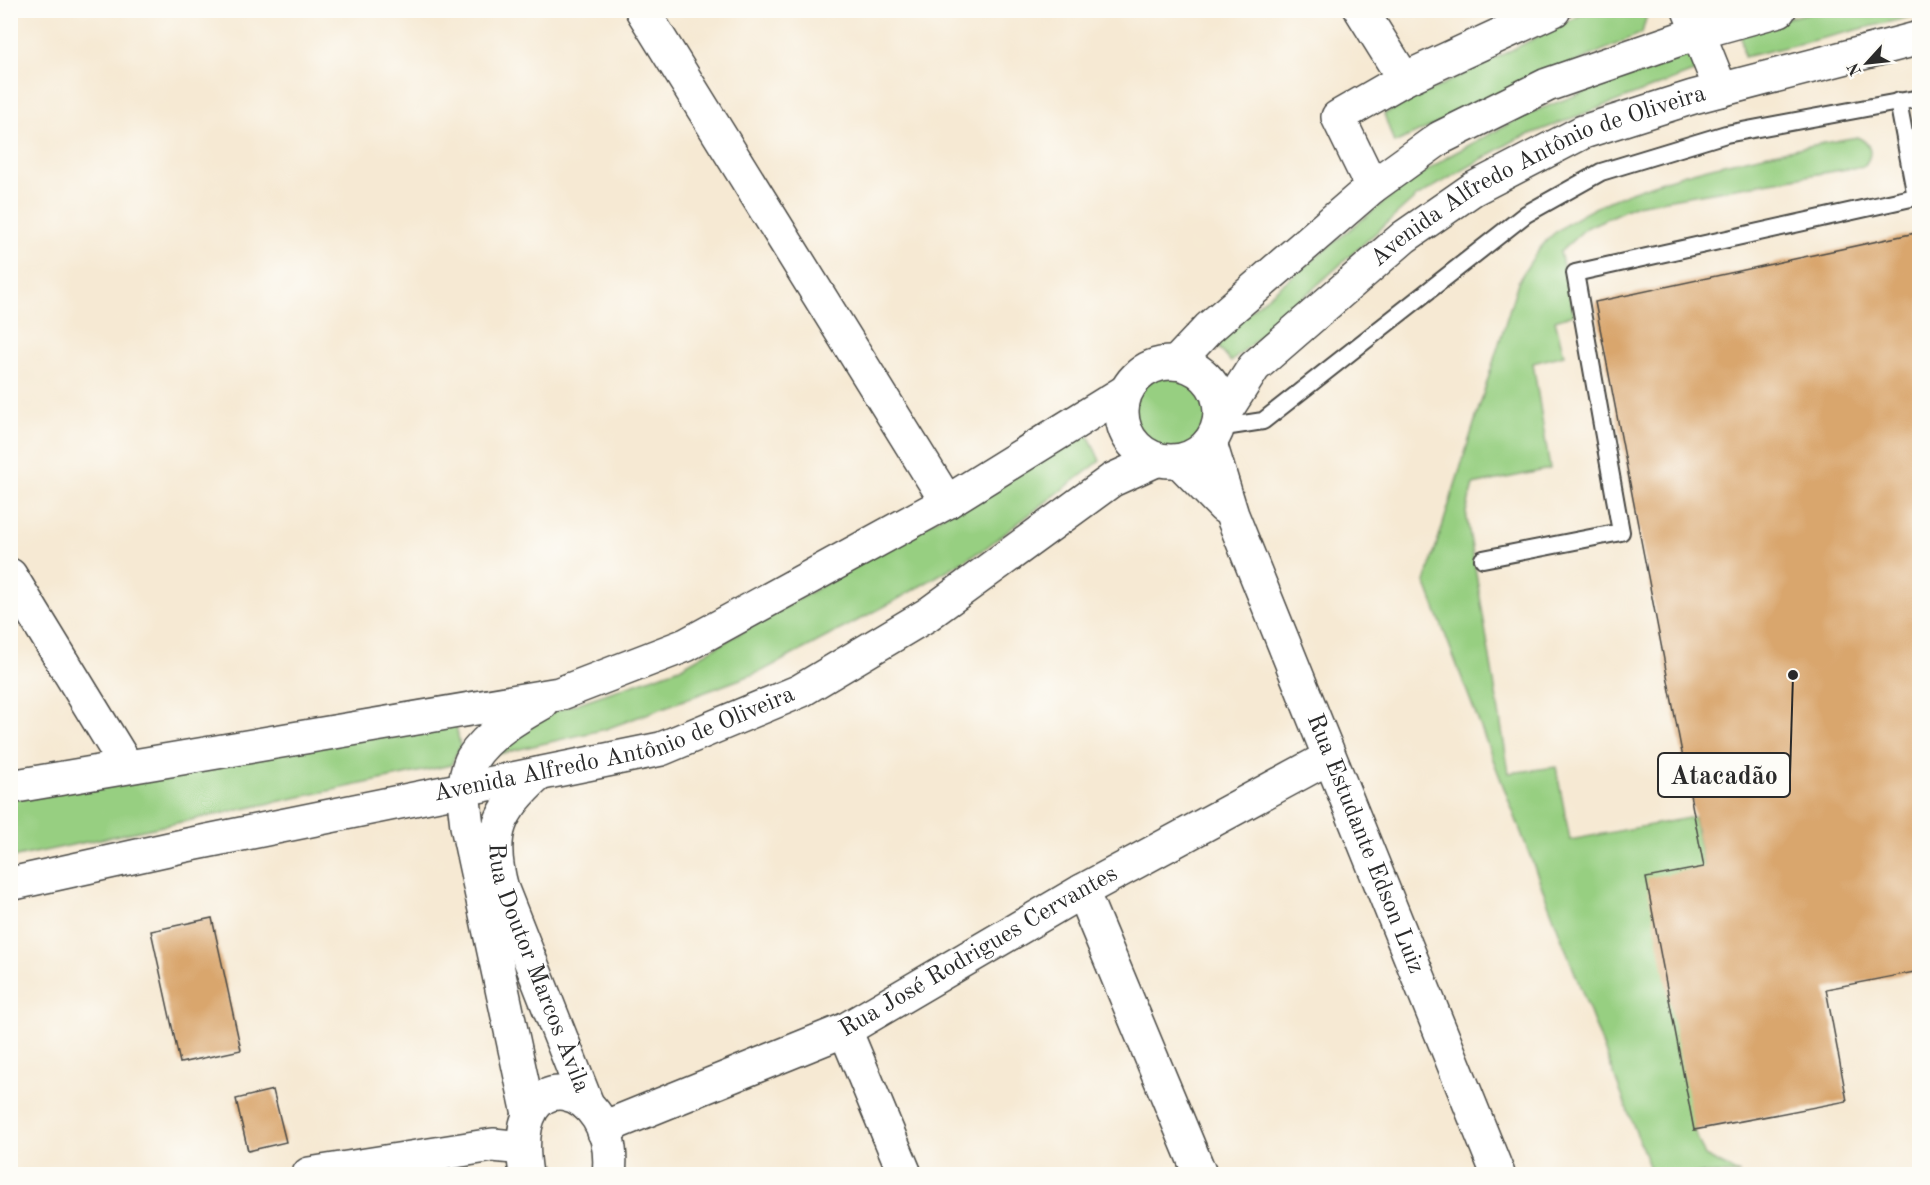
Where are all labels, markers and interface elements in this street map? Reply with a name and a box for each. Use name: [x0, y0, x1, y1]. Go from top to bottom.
north arrow: [1837, 33, 1897, 93]
text: N: [1845, 59, 1865, 78]
street label: Avenida Alfredo Antônio de Oliveira: [1367, 82, 1709, 272]
street label: Avenida Alfredo Antônio de Oliveira: [432, 682, 799, 807]
street label: Rua Estudante Edson Luiz: [1302, 711, 1428, 977]
callout: Atacadão: [1658, 753, 1790, 797]
text: Atacadão: [1670, 764, 1778, 790]
street label: Rua Doutor Marcos Àvila: [483, 843, 593, 1096]
street label: Rua José Rodrigues Cervantes: [836, 862, 1122, 1042]

